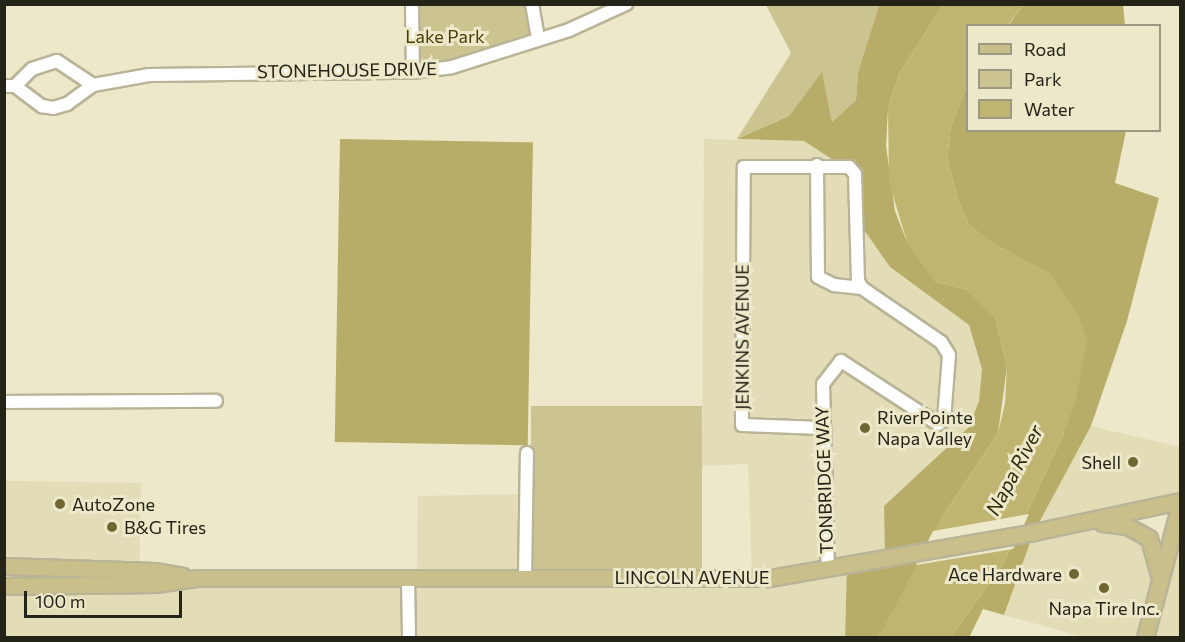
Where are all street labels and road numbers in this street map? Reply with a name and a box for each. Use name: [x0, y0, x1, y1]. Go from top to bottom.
street label: STONEHOUSE DRIVE: [257, 58, 437, 82]
street label: JENKINS AVENUE: [731, 264, 753, 410]
street label: TONBRIDGE WAY: [811, 406, 837, 554]
street label: LINCOLN AVENUE: [615, 566, 769, 588]

